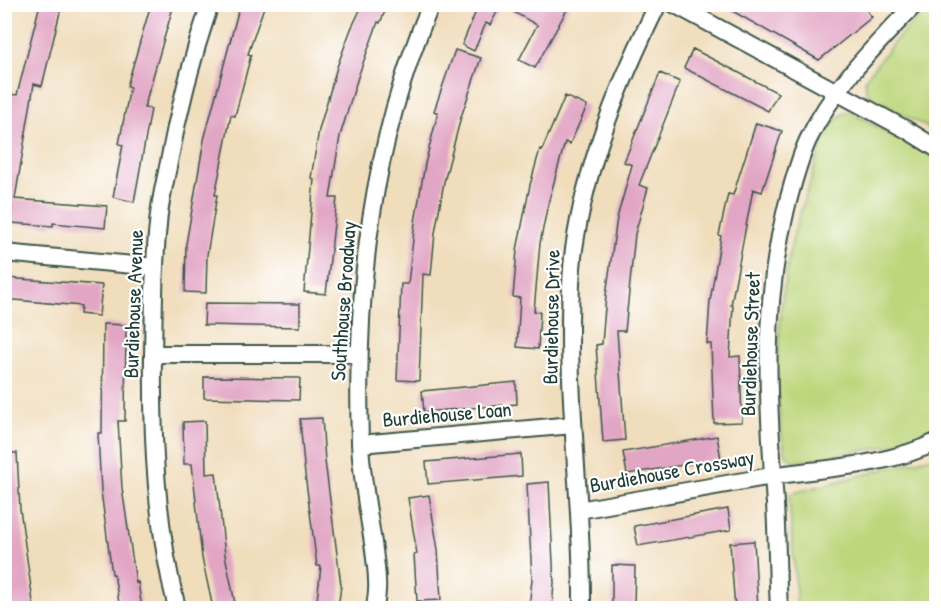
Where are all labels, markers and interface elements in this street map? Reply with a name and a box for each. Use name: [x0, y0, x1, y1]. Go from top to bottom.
street label: Southhouse Broadway: [323, 220, 363, 382]
street label: Burdiehouse Avenue: [116, 229, 150, 379]
street label: Burdiehouse Drive: [535, 249, 567, 385]
street label: Burdiehouse Street: [733, 271, 767, 417]
street label: Burdiehouse Loan: [381, 394, 513, 434]
street label: Burdiehouse Crossway: [588, 442, 757, 500]

